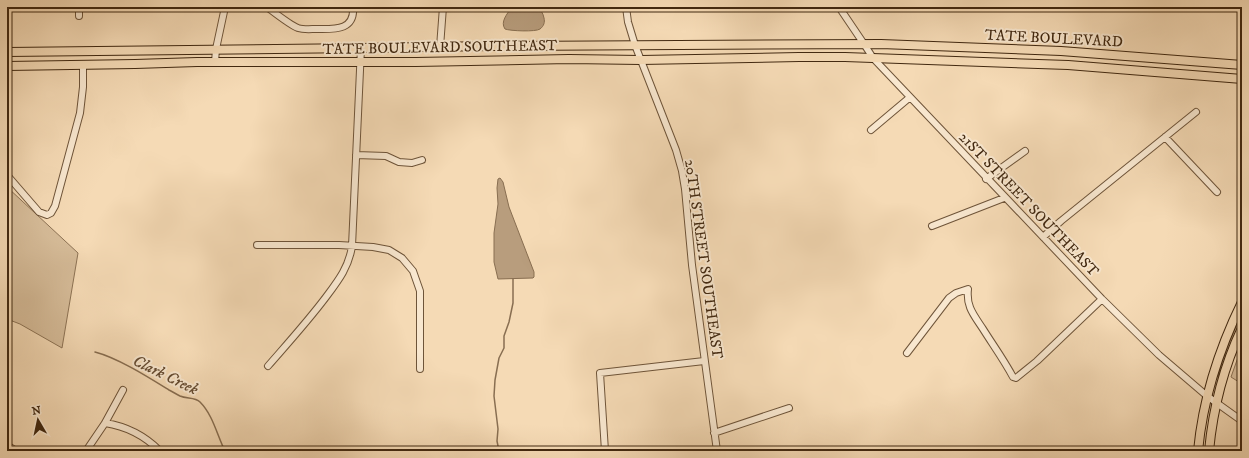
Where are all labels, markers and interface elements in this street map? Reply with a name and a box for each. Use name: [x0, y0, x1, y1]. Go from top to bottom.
street label: TATE BOULEVARD: [985, 25, 1123, 52]
street label: TATE BOULEVARD SOUTHEAST: [323, 36, 558, 59]
street label: 21ST STREET SOUTHEAST: [955, 128, 1103, 281]
street label: 20TH STREET SOUTHEAST: [680, 158, 727, 361]
water label: Clark Creek: [130, 350, 202, 399]
north arrow: [18, 400, 58, 440]
text: N: [31, 403, 42, 419]

